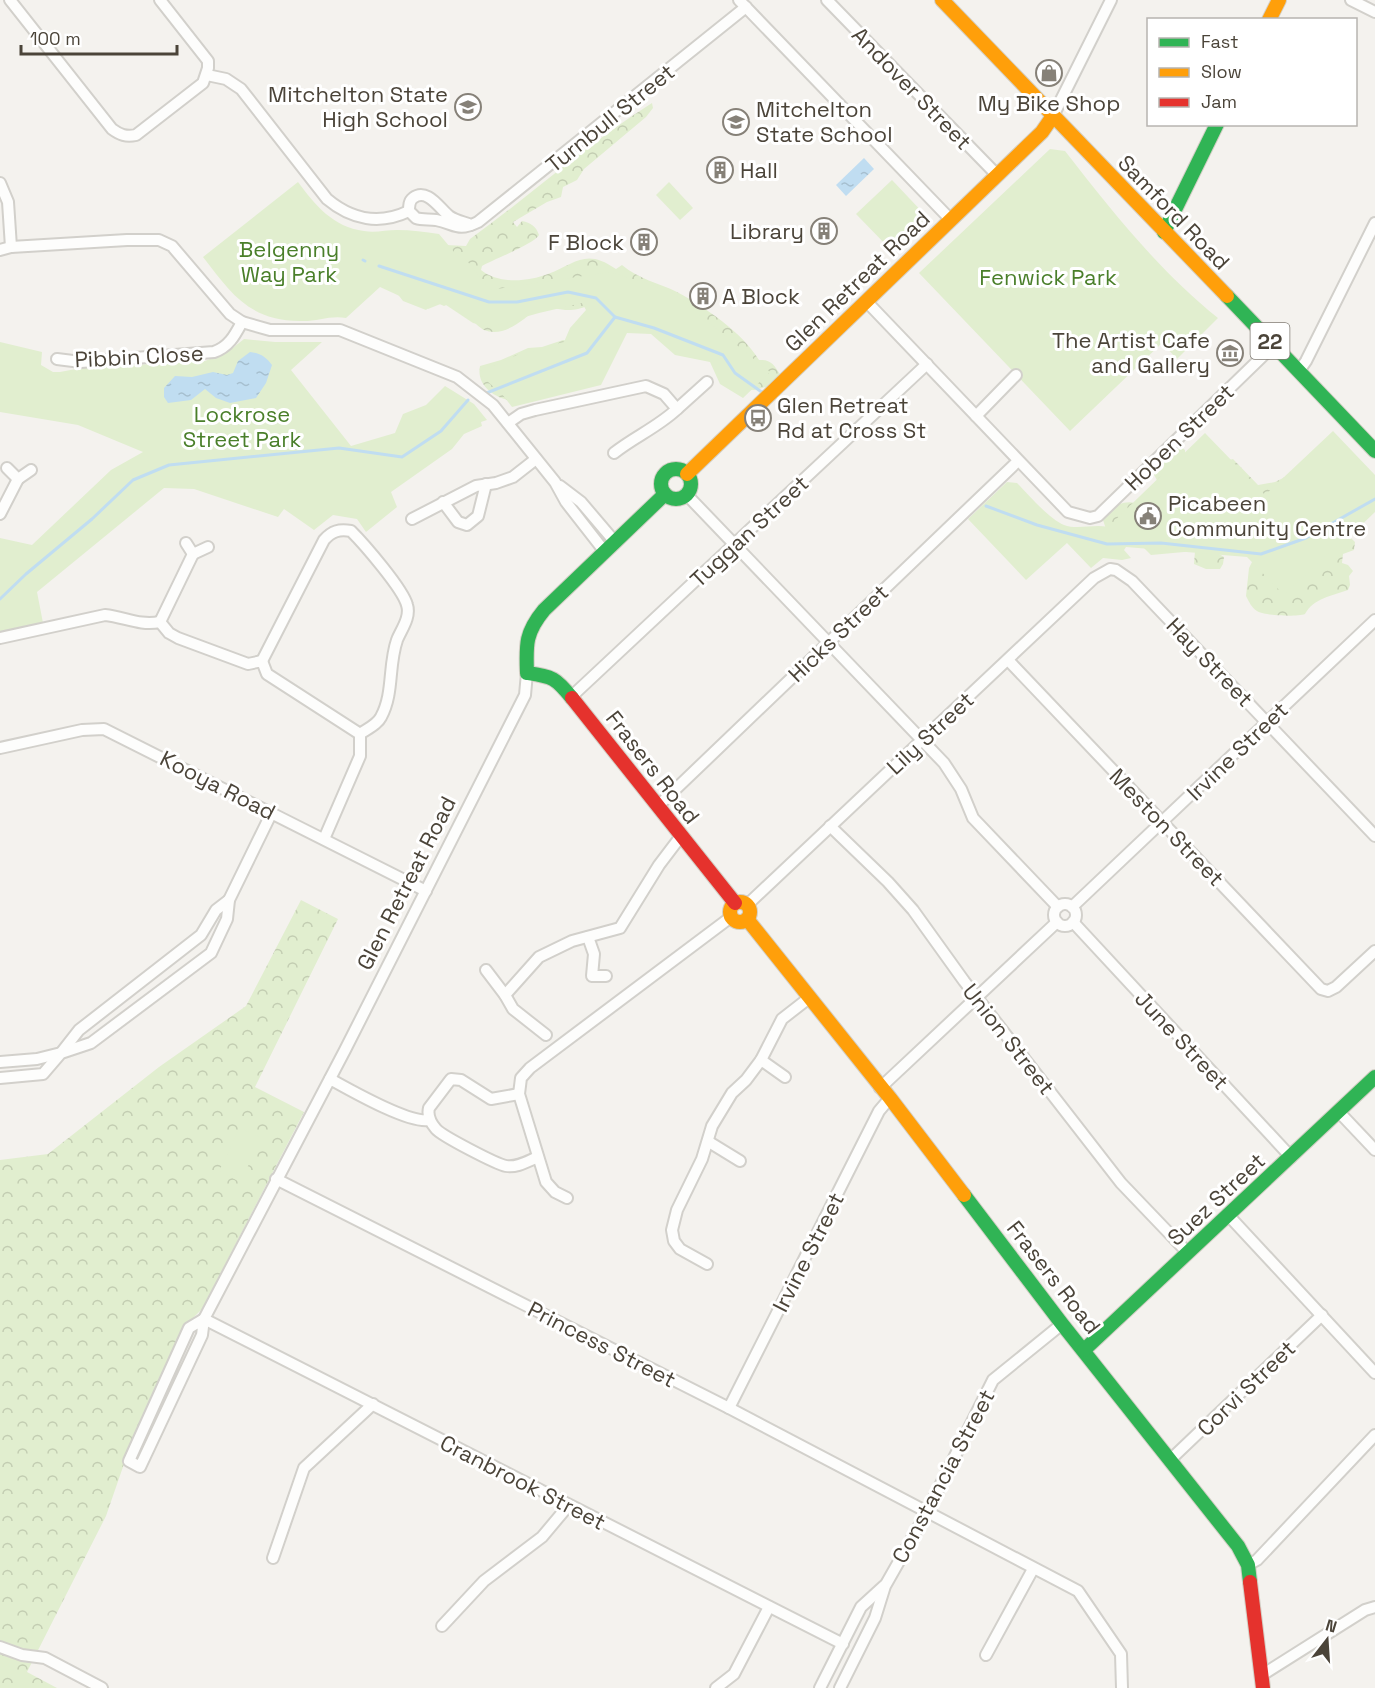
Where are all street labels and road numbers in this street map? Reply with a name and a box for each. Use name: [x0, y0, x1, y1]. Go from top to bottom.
street label: Andover Street: [846, 21, 978, 155]
street label: Turnbull Street: [540, 57, 680, 179]
street label: Samford Road: [1112, 149, 1236, 275]
street label: Glen Retreat Road: [778, 204, 936, 358]
road number: 22: [1250, 323, 1290, 359]
street label: Pibbin Close: [74, 339, 204, 373]
street label: Hoben Street: [1118, 378, 1240, 496]
street label: Tuggan Street: [684, 469, 814, 593]
street label: Hicks Street: [782, 578, 894, 688]
street label: Hay Street: [1161, 612, 1259, 712]
street label: Lily Street: [881, 686, 979, 780]
street label: Irvine Street: [1180, 696, 1294, 806]
street label: Frasers Road: [600, 705, 706, 829]
street label: Kooya Road: [156, 744, 280, 826]
street label: Meston Street: [1104, 762, 1230, 892]
street label: Glen Retreat Road: [350, 791, 462, 975]
street label: Union Street: [957, 978, 1061, 1100]
street label: June Street: [1129, 985, 1235, 1095]
street label: Suez Street: [1161, 1146, 1271, 1252]
street label: Irvine Street: [766, 1188, 850, 1316]
street label: Frasers Road: [1001, 1215, 1107, 1339]
street label: Princess Street: [523, 1295, 681, 1393]
street label: Corvi Street: [1191, 1334, 1301, 1442]
street label: Constancia Street: [885, 1384, 1001, 1568]
street label: Cranbrook Street: [435, 1428, 611, 1536]

